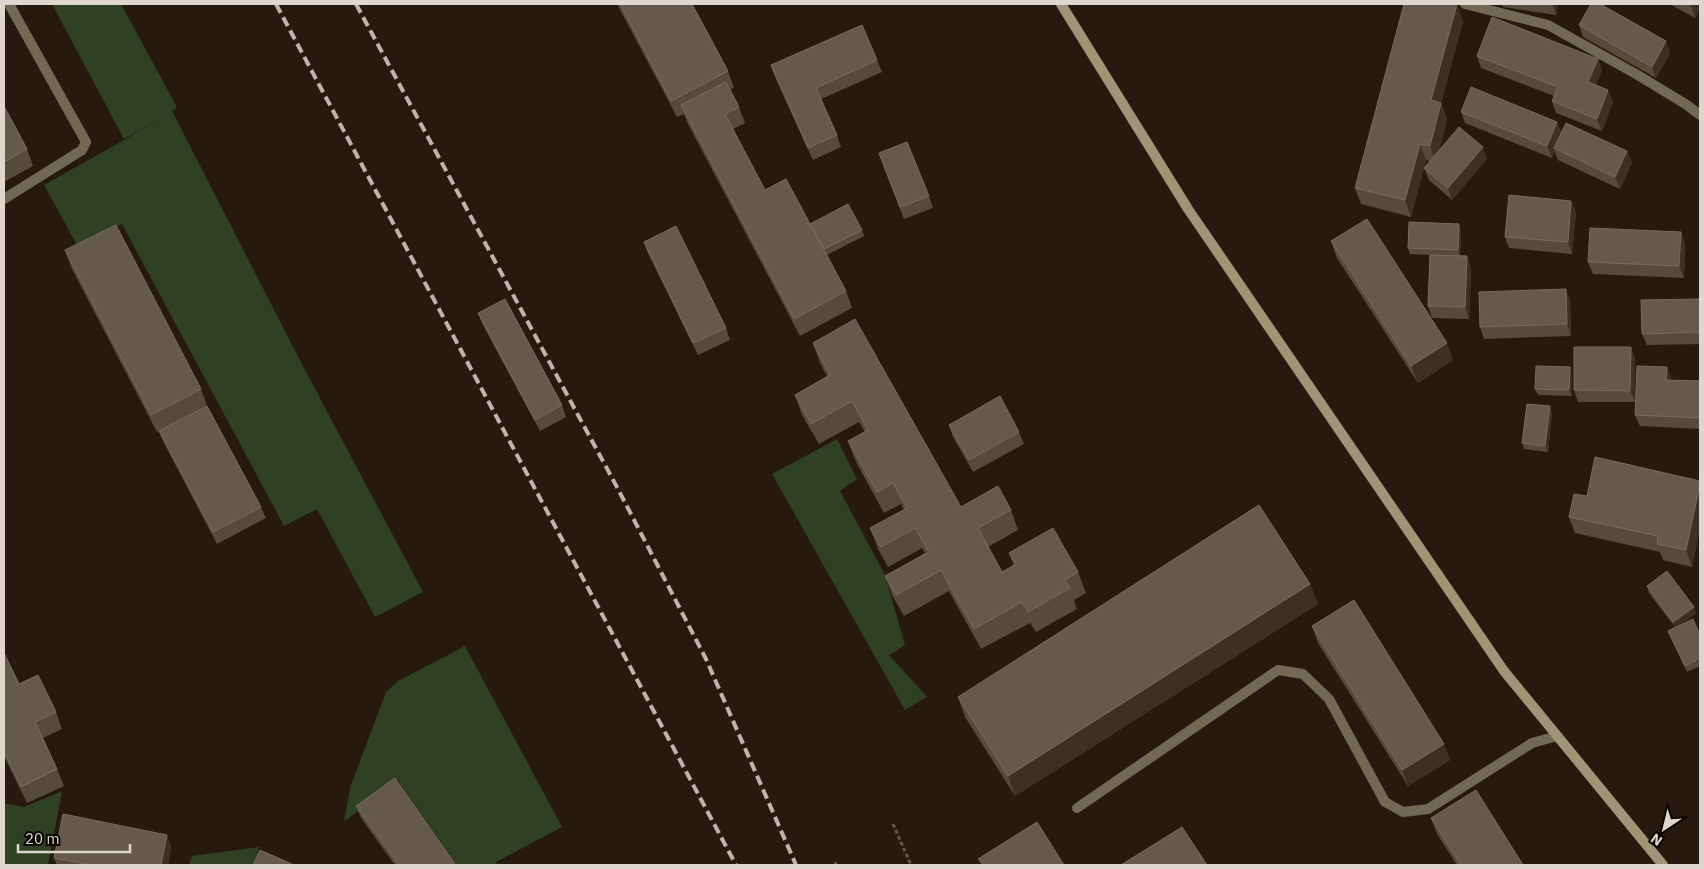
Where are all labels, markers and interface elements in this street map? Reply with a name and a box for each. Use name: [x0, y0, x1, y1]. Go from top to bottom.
north arrow: [1639, 804, 1689, 854]
scale bar: [18, 822, 130, 854]
text: 20 m: [25, 829, 60, 848]
text: N: [1647, 829, 1666, 850]

